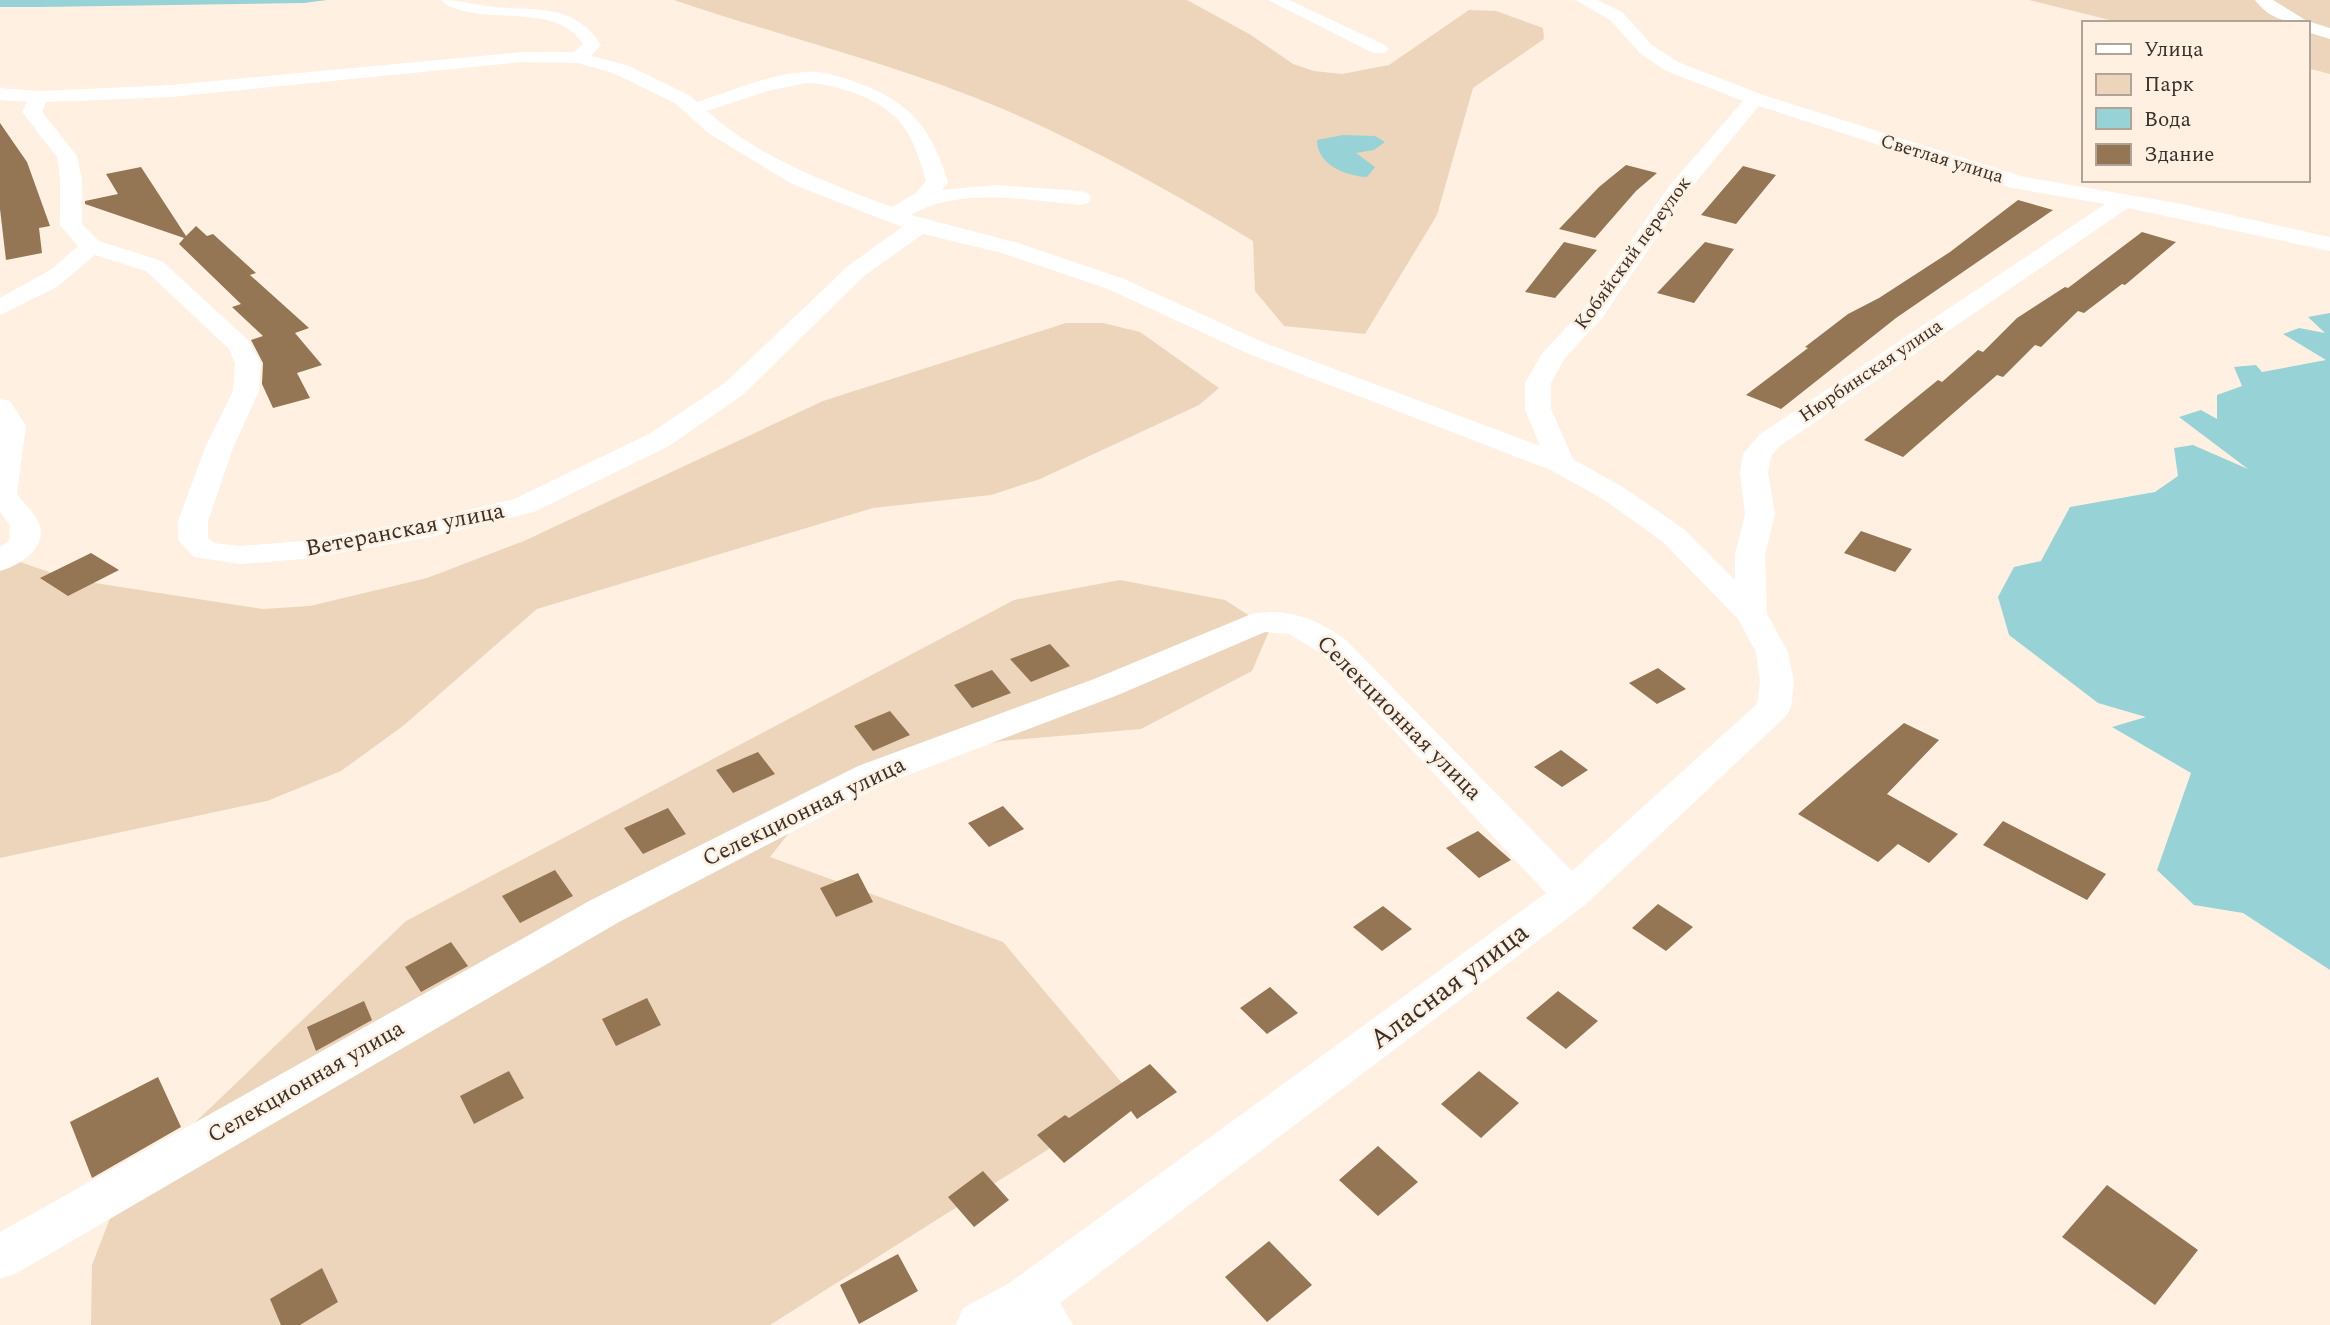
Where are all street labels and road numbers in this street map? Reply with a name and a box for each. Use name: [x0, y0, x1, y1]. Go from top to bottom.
street label: Светлая улица: [1877, 127, 2008, 192]
street label: Кобяйский переулок: [1567, 170, 1699, 336]
street label: Нюрбинская улица: [1793, 312, 1949, 430]
street label: Ветеранская улица: [303, 494, 507, 566]
street label: Селекционная улица: [1308, 627, 1490, 809]
street label: Селекционная улица: [696, 748, 912, 876]
street label: Аласная улица: [1360, 911, 1538, 1061]
street label: Селекционная улица: [201, 1011, 411, 1153]

